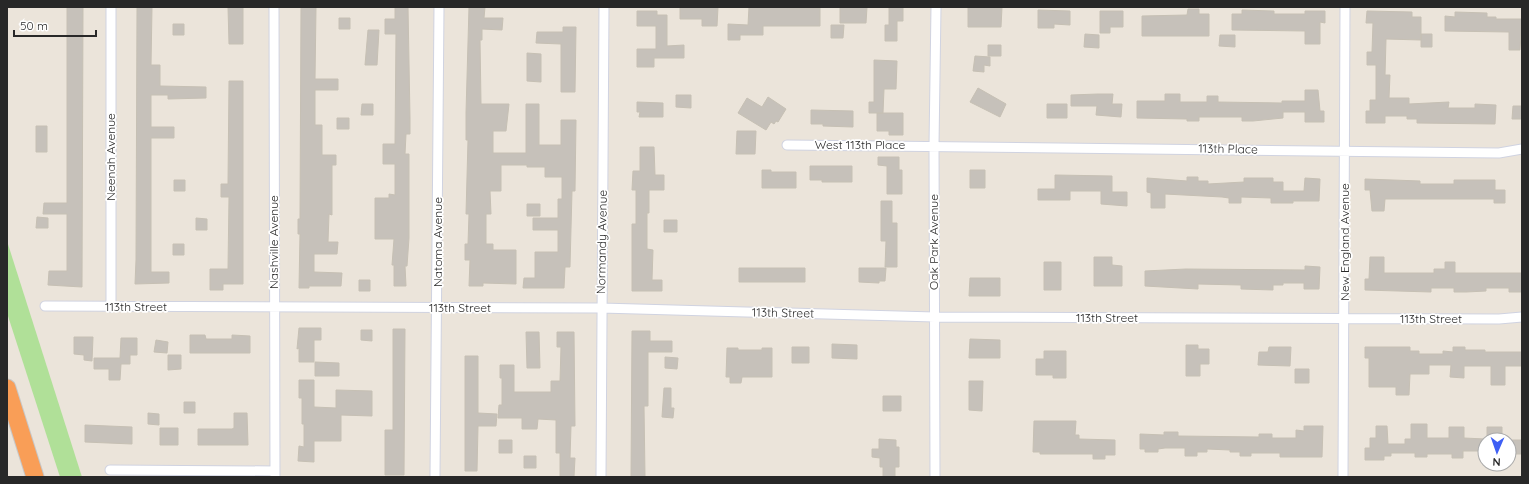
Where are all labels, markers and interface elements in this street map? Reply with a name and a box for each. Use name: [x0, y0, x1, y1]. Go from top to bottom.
scale bar: [14, 12, 96, 38]
text: 50 m: [20, 18, 48, 33]
street label: Neenah Avenue: [103, 113, 118, 201]
street label: West 113th Place: [815, 137, 906, 152]
street label: 113th Place: [1198, 140, 1258, 157]
street label: New England Avenue: [1337, 183, 1352, 301]
street label: Normandy Avenue: [593, 190, 610, 294]
street label: Oak Park Avenue: [926, 194, 941, 290]
street label: Nashville Avenue: [266, 195, 281, 289]
street label: Natoma Avenue: [430, 197, 445, 287]
street label: 113th Street: [105, 299, 167, 314]
street label: 113th Street: [429, 300, 491, 315]
street label: 113th Street: [752, 304, 814, 321]
street label: 113th Street: [1076, 310, 1138, 325]
street label: 113th Street: [1400, 311, 1462, 326]
north arrow: [1477, 432, 1517, 472]
text: N: [1492, 455, 1501, 469]

